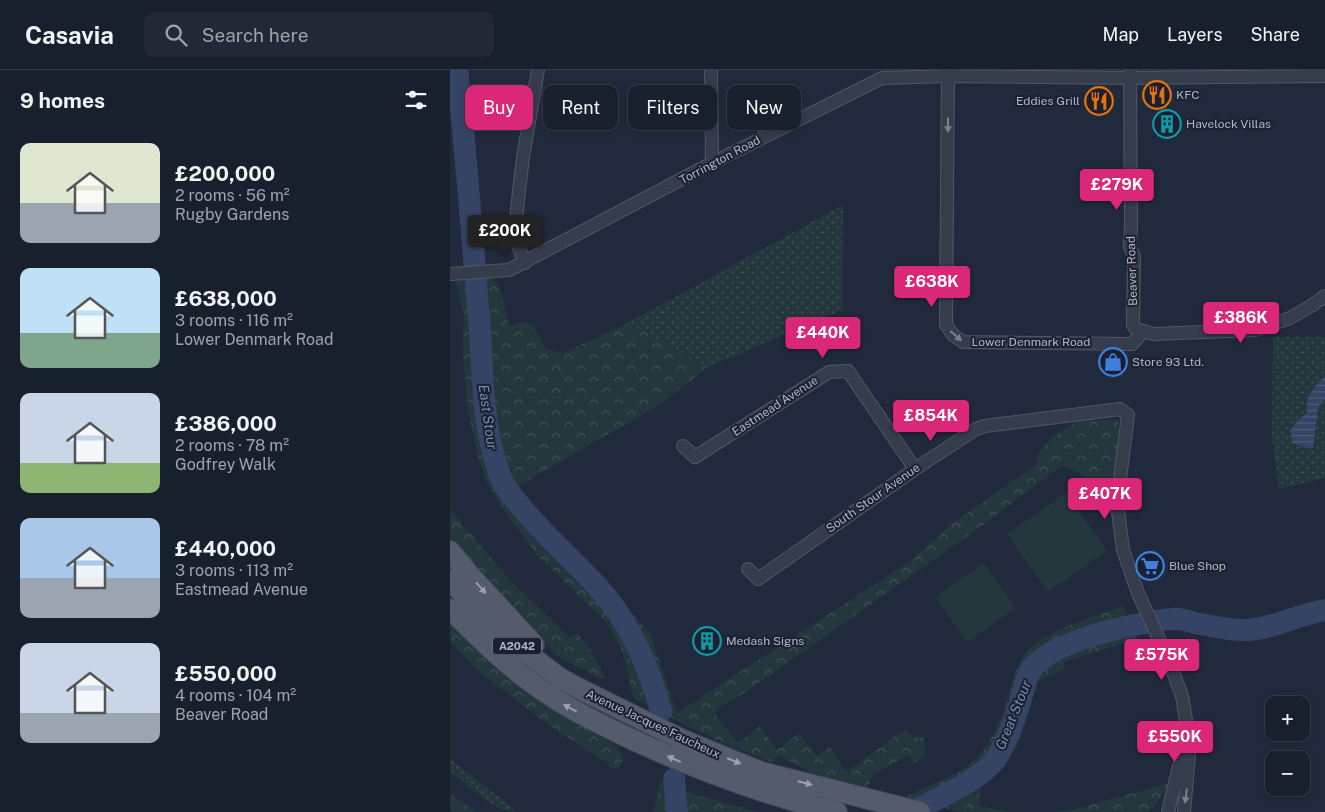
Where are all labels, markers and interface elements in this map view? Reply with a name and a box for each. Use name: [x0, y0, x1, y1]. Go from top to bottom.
search box: [144, 12, 494, 57]
text: Casavia: [25, 21, 114, 49]
icon: search: [162, 21, 190, 49]
text: Search here: [202, 24, 308, 46]
text: Map: [1103, 24, 1139, 45]
text: Layers: [1167, 24, 1223, 45]
text: Share: [1251, 24, 1300, 45]
restaurant icon: KFC: [1142, 80, 1172, 110]
chip: Buy: [465, 85, 533, 130]
chip: Rent: [543, 85, 618, 130]
chip: Filters: [628, 85, 717, 130]
chip: New: [727, 85, 801, 130]
icon: filters: [402, 86, 430, 114]
restaurant icon: Eddies Grill: [1084, 86, 1114, 116]
text: 9 homes: [20, 88, 105, 113]
place label: KFC: [1176, 88, 1200, 102]
place label: Eddies Grill: [1016, 94, 1080, 108]
building icon: Havelock Villas: [1152, 109, 1182, 139]
one-way arrow: [944, 117, 952, 133]
place label: Havelock Villas: [1186, 117, 1271, 131]
street label: Torrington Road: [677, 133, 763, 187]
text: £200,000: [175, 161, 275, 186]
icon: home: [60, 163, 120, 223]
pin: £279K: [1082, 168, 1152, 211]
text: £279K: [1091, 175, 1143, 194]
text: 2 rooms · 56 m²: [175, 186, 290, 205]
text: Rugby Gardens: [175, 205, 289, 224]
pin: £200K: [470, 214, 540, 257]
text: £200K: [479, 221, 531, 240]
street label: Beaver Road: [1124, 236, 1140, 306]
pin: £638K: [897, 266, 967, 308]
text: £638K: [905, 272, 959, 291]
text: £638,000: [175, 286, 277, 311]
icon: home: [60, 288, 120, 348]
pin: £386K: [1206, 302, 1276, 344]
text: £386K: [1214, 308, 1268, 327]
text: 3 rooms · 116 m²: [175, 311, 293, 330]
pin: £440K: [788, 316, 858, 359]
text: £440K: [796, 323, 850, 342]
text: Lower Denmark Road: [175, 330, 333, 349]
one-way arrow: [949, 330, 962, 341]
street label: Lower Denmark Road: [972, 335, 1090, 349]
shop icon: Store 93 Ltd.: [1098, 347, 1128, 377]
place label: Store 93 Ltd.: [1132, 355, 1204, 369]
street label: Eastmead Avenue: [729, 373, 821, 439]
water label: East Stour: [476, 383, 501, 451]
pin: £854K: [896, 400, 966, 442]
text: £854K: [904, 406, 958, 425]
text: £386,000: [175, 411, 277, 436]
icon: home: [60, 413, 120, 473]
text: 2 rooms · 78 m²: [175, 436, 289, 455]
text: Godfrey Walk: [175, 455, 276, 474]
street label: South Stour Avenue: [823, 460, 923, 536]
pin: £407K: [1070, 478, 1140, 520]
text: £407K: [1079, 484, 1131, 503]
text: £440,000: [175, 536, 276, 561]
icon: home: [60, 538, 120, 598]
supermarket icon: Blue Shop: [1135, 551, 1165, 581]
place label: Blue Shop: [1169, 559, 1226, 573]
text: 3 rooms · 113 m²: [175, 561, 293, 580]
text: Eastmead Avenue: [175, 580, 308, 599]
one-way arrow: [475, 582, 487, 594]
building icon: Medash Signs: [692, 626, 722, 656]
place label: Medash Signs: [726, 634, 804, 648]
road number: A2042: [493, 638, 541, 654]
pin: £575K: [1127, 638, 1197, 681]
text: £575K: [1135, 645, 1189, 664]
text: £550,000: [175, 661, 277, 686]
icon: home: [60, 663, 120, 723]
water label: Great Stour: [992, 677, 1034, 752]
text: 4 rooms · 104 m²: [175, 686, 296, 705]
street label: Avenue Jacques Faucheux: [584, 687, 722, 761]
map controls: [1265, 696, 1310, 796]
button: +: [1265, 696, 1310, 741]
one-way arrow: [563, 704, 578, 712]
text: Beaver Road: [175, 705, 268, 724]
pin: £550K: [1140, 720, 1210, 763]
text: £550K: [1148, 727, 1202, 746]
button: −: [1265, 751, 1310, 796]
one-way arrow: [667, 754, 681, 762]
one-way arrow: [727, 758, 742, 766]
one-way arrow: [797, 780, 812, 788]
one-way arrow: [1182, 789, 1190, 805]

